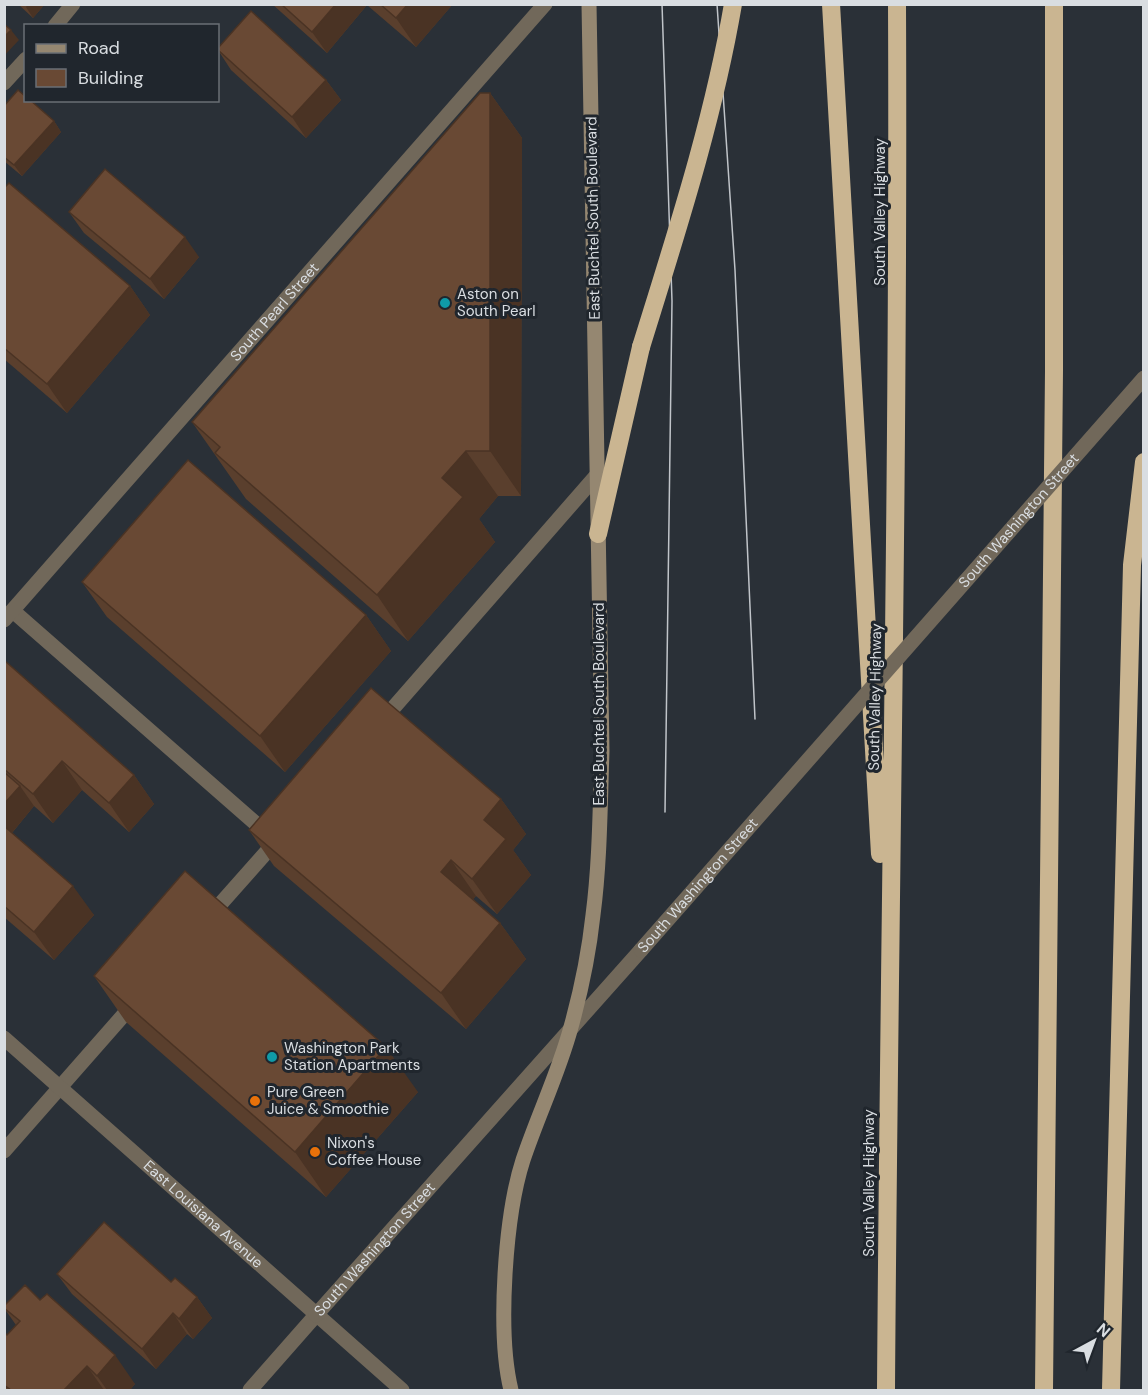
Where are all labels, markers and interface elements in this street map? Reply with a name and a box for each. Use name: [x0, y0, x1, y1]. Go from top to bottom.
legend: [24, 24, 219, 102]
text: Road: [78, 36, 120, 60]
text: Building: [78, 66, 143, 90]
street label: East Buchtel South Boulevard: [581, 116, 605, 320]
street label: South Valley Highway: [870, 138, 890, 286]
street label: South Pearl Street: [226, 258, 323, 366]
place label: Aston on South Pearl: [457, 284, 536, 321]
marker: Aston on South Pearl: [438, 296, 452, 310]
street label: South Washington Street: [954, 449, 1084, 592]
street label: East Buchtel South Boulevard: [589, 602, 609, 806]
street label: South Valley Highway: [864, 622, 886, 771]
street label: South Washington Street: [633, 814, 763, 957]
place label: Washington Park Station Apartments: [284, 1038, 420, 1075]
marker: Washington Park Station Apartments: [265, 1050, 279, 1064]
place label: Pure Green Juice & Smoothie: [267, 1082, 389, 1119]
marker: Pure Green Juice & Smoothie: [248, 1094, 262, 1108]
street label: South Valley Highway: [859, 1109, 879, 1257]
place label: Nixon's Coffee House: [327, 1133, 421, 1170]
marker: Nixon's Coffee House: [308, 1145, 322, 1159]
street label: East Louisiana Avenue: [139, 1156, 267, 1273]
street label: South Washington Street: [309, 1178, 440, 1321]
north arrow: [1064, 1311, 1124, 1371]
text: N: [1092, 1318, 1115, 1342]

